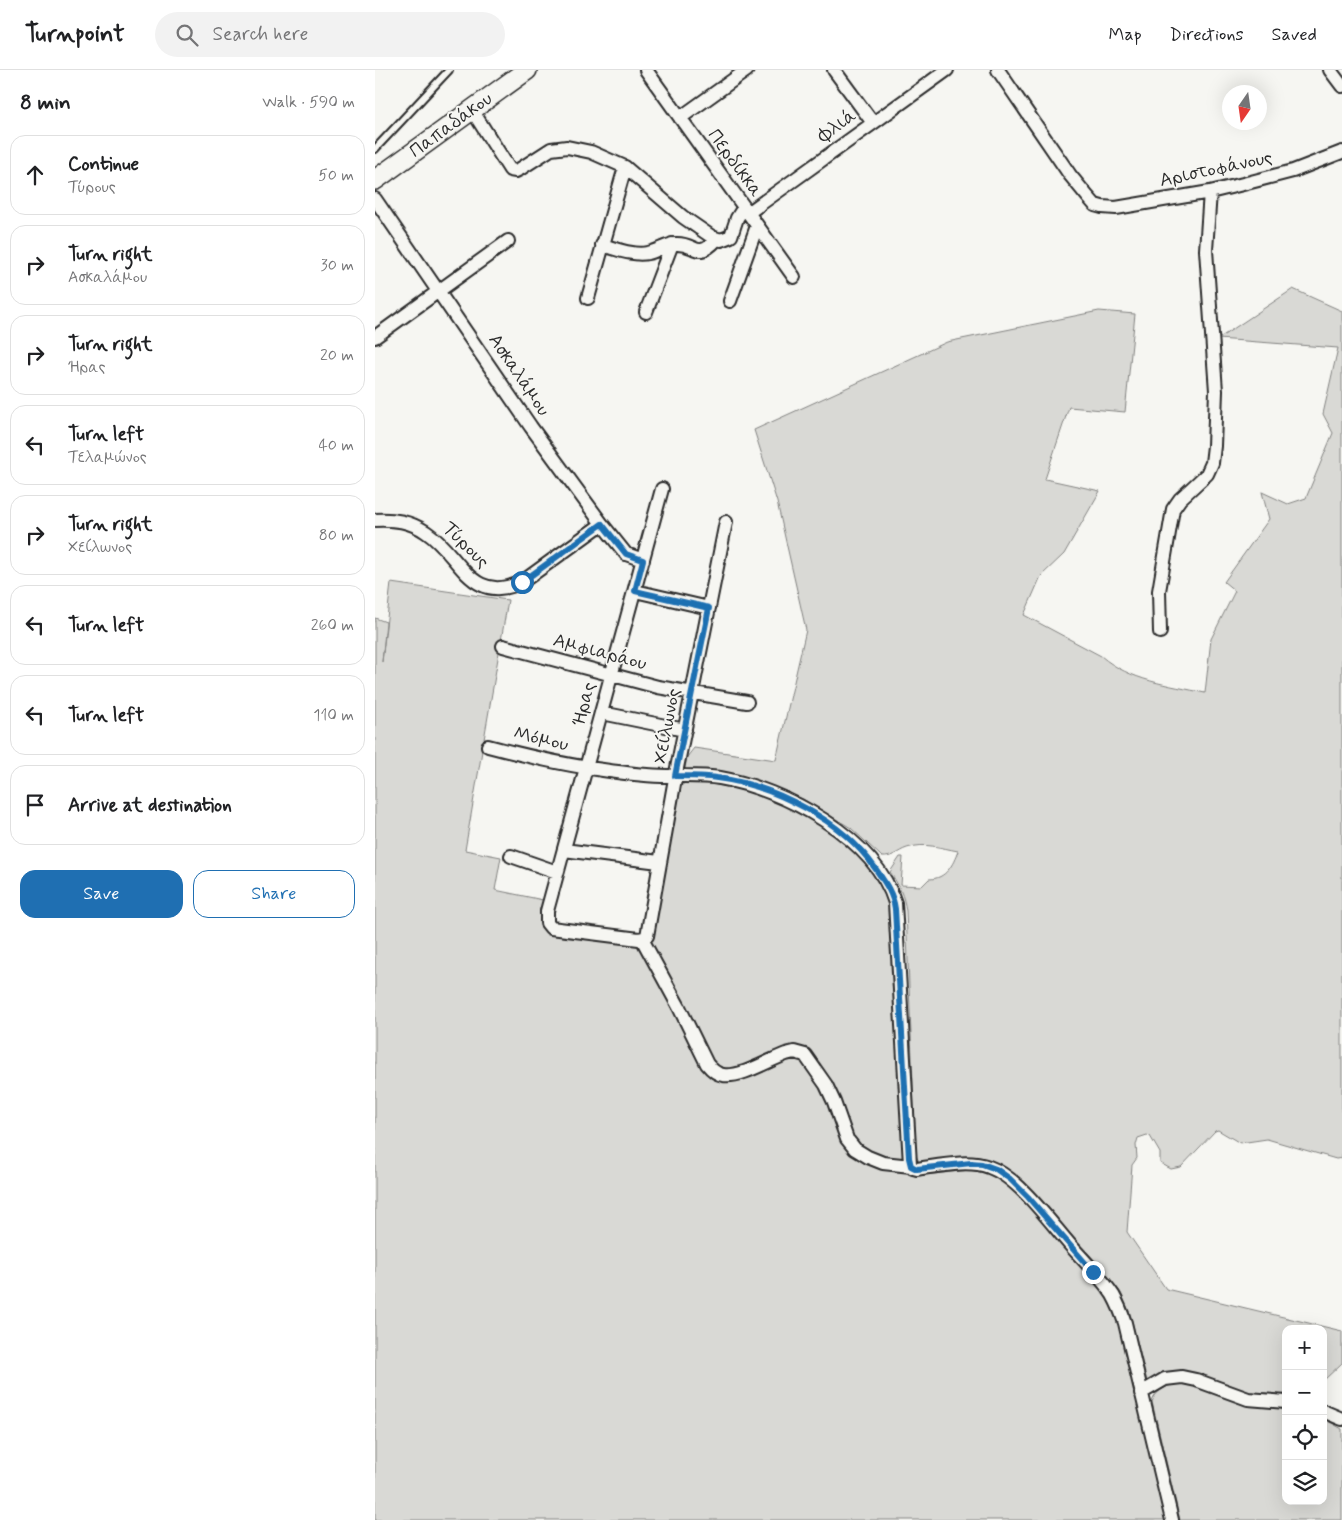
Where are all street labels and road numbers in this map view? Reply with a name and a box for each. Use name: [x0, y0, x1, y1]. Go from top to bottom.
street label: Παπαδάκου: [404, 86, 498, 164]
street label: Φλιά: [812, 103, 861, 149]
street label: Περδίκκα: [702, 124, 768, 202]
street label: Αριστοφάνους: [1157, 145, 1275, 193]
street label: Ασκαλάμου: [482, 329, 556, 421]
street label: Τύρους: [437, 516, 495, 574]
street label: Αμφιαράου: [550, 628, 650, 676]
street label: Ήρας: [566, 679, 602, 729]
street label: Χείλωνος: [647, 686, 687, 766]
street label: Μόμου: [511, 721, 571, 757]

